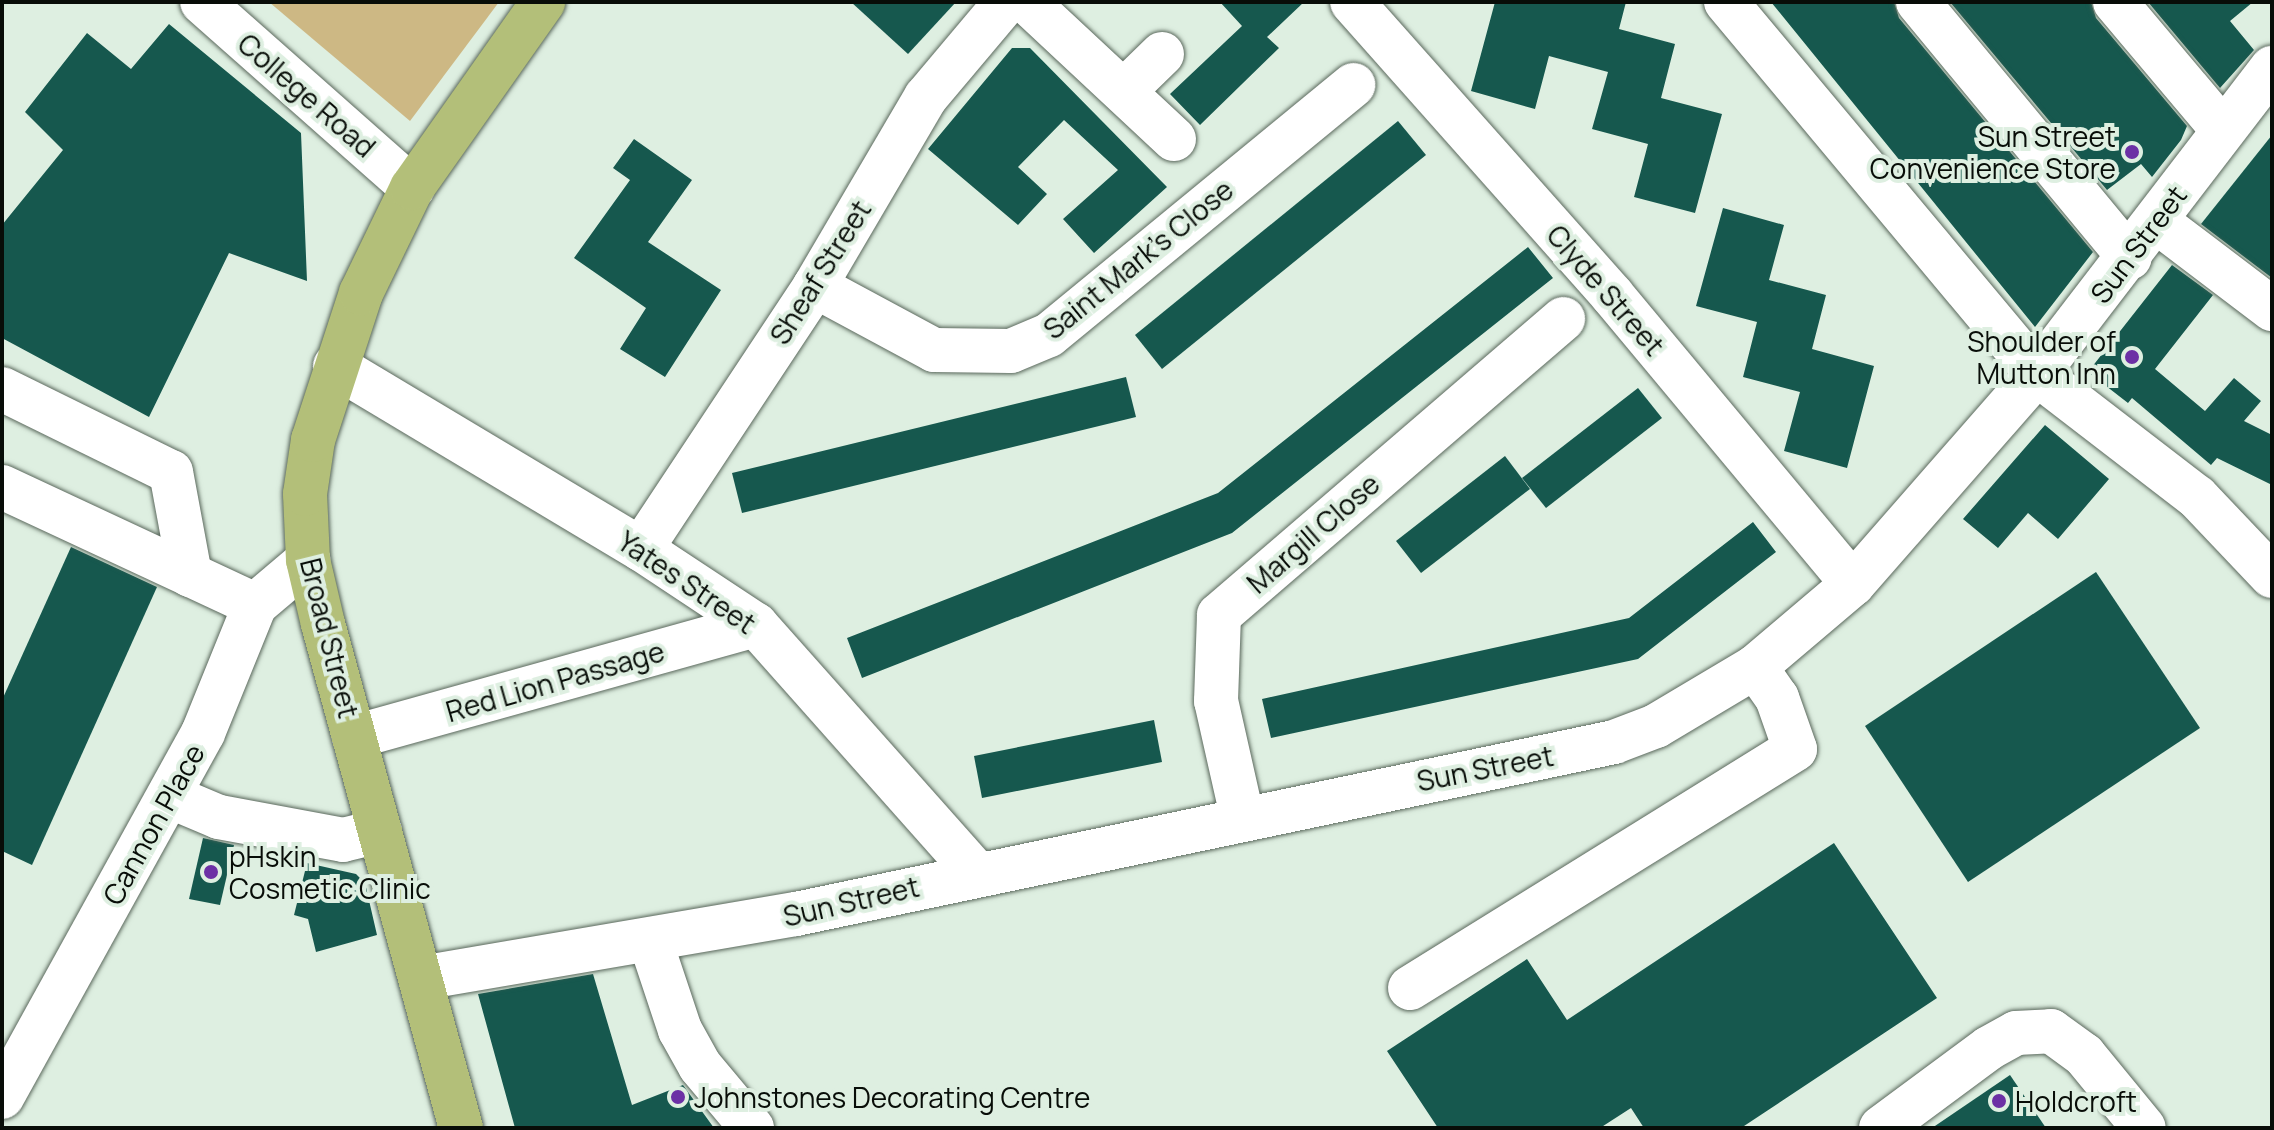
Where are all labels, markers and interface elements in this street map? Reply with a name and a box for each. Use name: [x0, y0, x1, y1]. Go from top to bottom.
street label: College Road: [231, 26, 383, 164]
place label: Sun Street Convenience Store: [1870, 119, 2116, 185]
marker: Sun Street Convenience Store: [2123, 143, 2141, 161]
street label: Saint Mark's Close: [1037, 172, 1239, 346]
street label: Sun Street: [2083, 179, 2193, 309]
street label: Sheaf Street: [762, 194, 878, 350]
street label: Clyde Street: [1540, 218, 1672, 362]
place label: Shoulder of Mutton Inn: [1967, 324, 2116, 390]
marker: Shoulder of Mutton Inn: [2123, 348, 2141, 366]
street label: Margill Close: [1240, 466, 1386, 600]
street label: Yates Street: [612, 524, 762, 640]
street label: Broad Street: [294, 555, 366, 721]
street label: Red Lion Passage: [442, 634, 668, 728]
street label: Cannon Place: [95, 738, 211, 910]
street label: Sun Street: [1414, 738, 1556, 798]
place label: pHskin Cosmetic Clinic: [229, 839, 431, 905]
marker: pHskin Cosmetic Clinic: [200, 861, 222, 883]
street label: Sun Street: [780, 869, 922, 933]
place label: Johnstones Decorating Centre: [694, 1080, 1090, 1114]
place label: Holdcroft: [2015, 1084, 2137, 1118]
marker: Johnstones Decorating Centre: [669, 1088, 687, 1106]
marker: Holdcroft: [1990, 1092, 2008, 1110]

